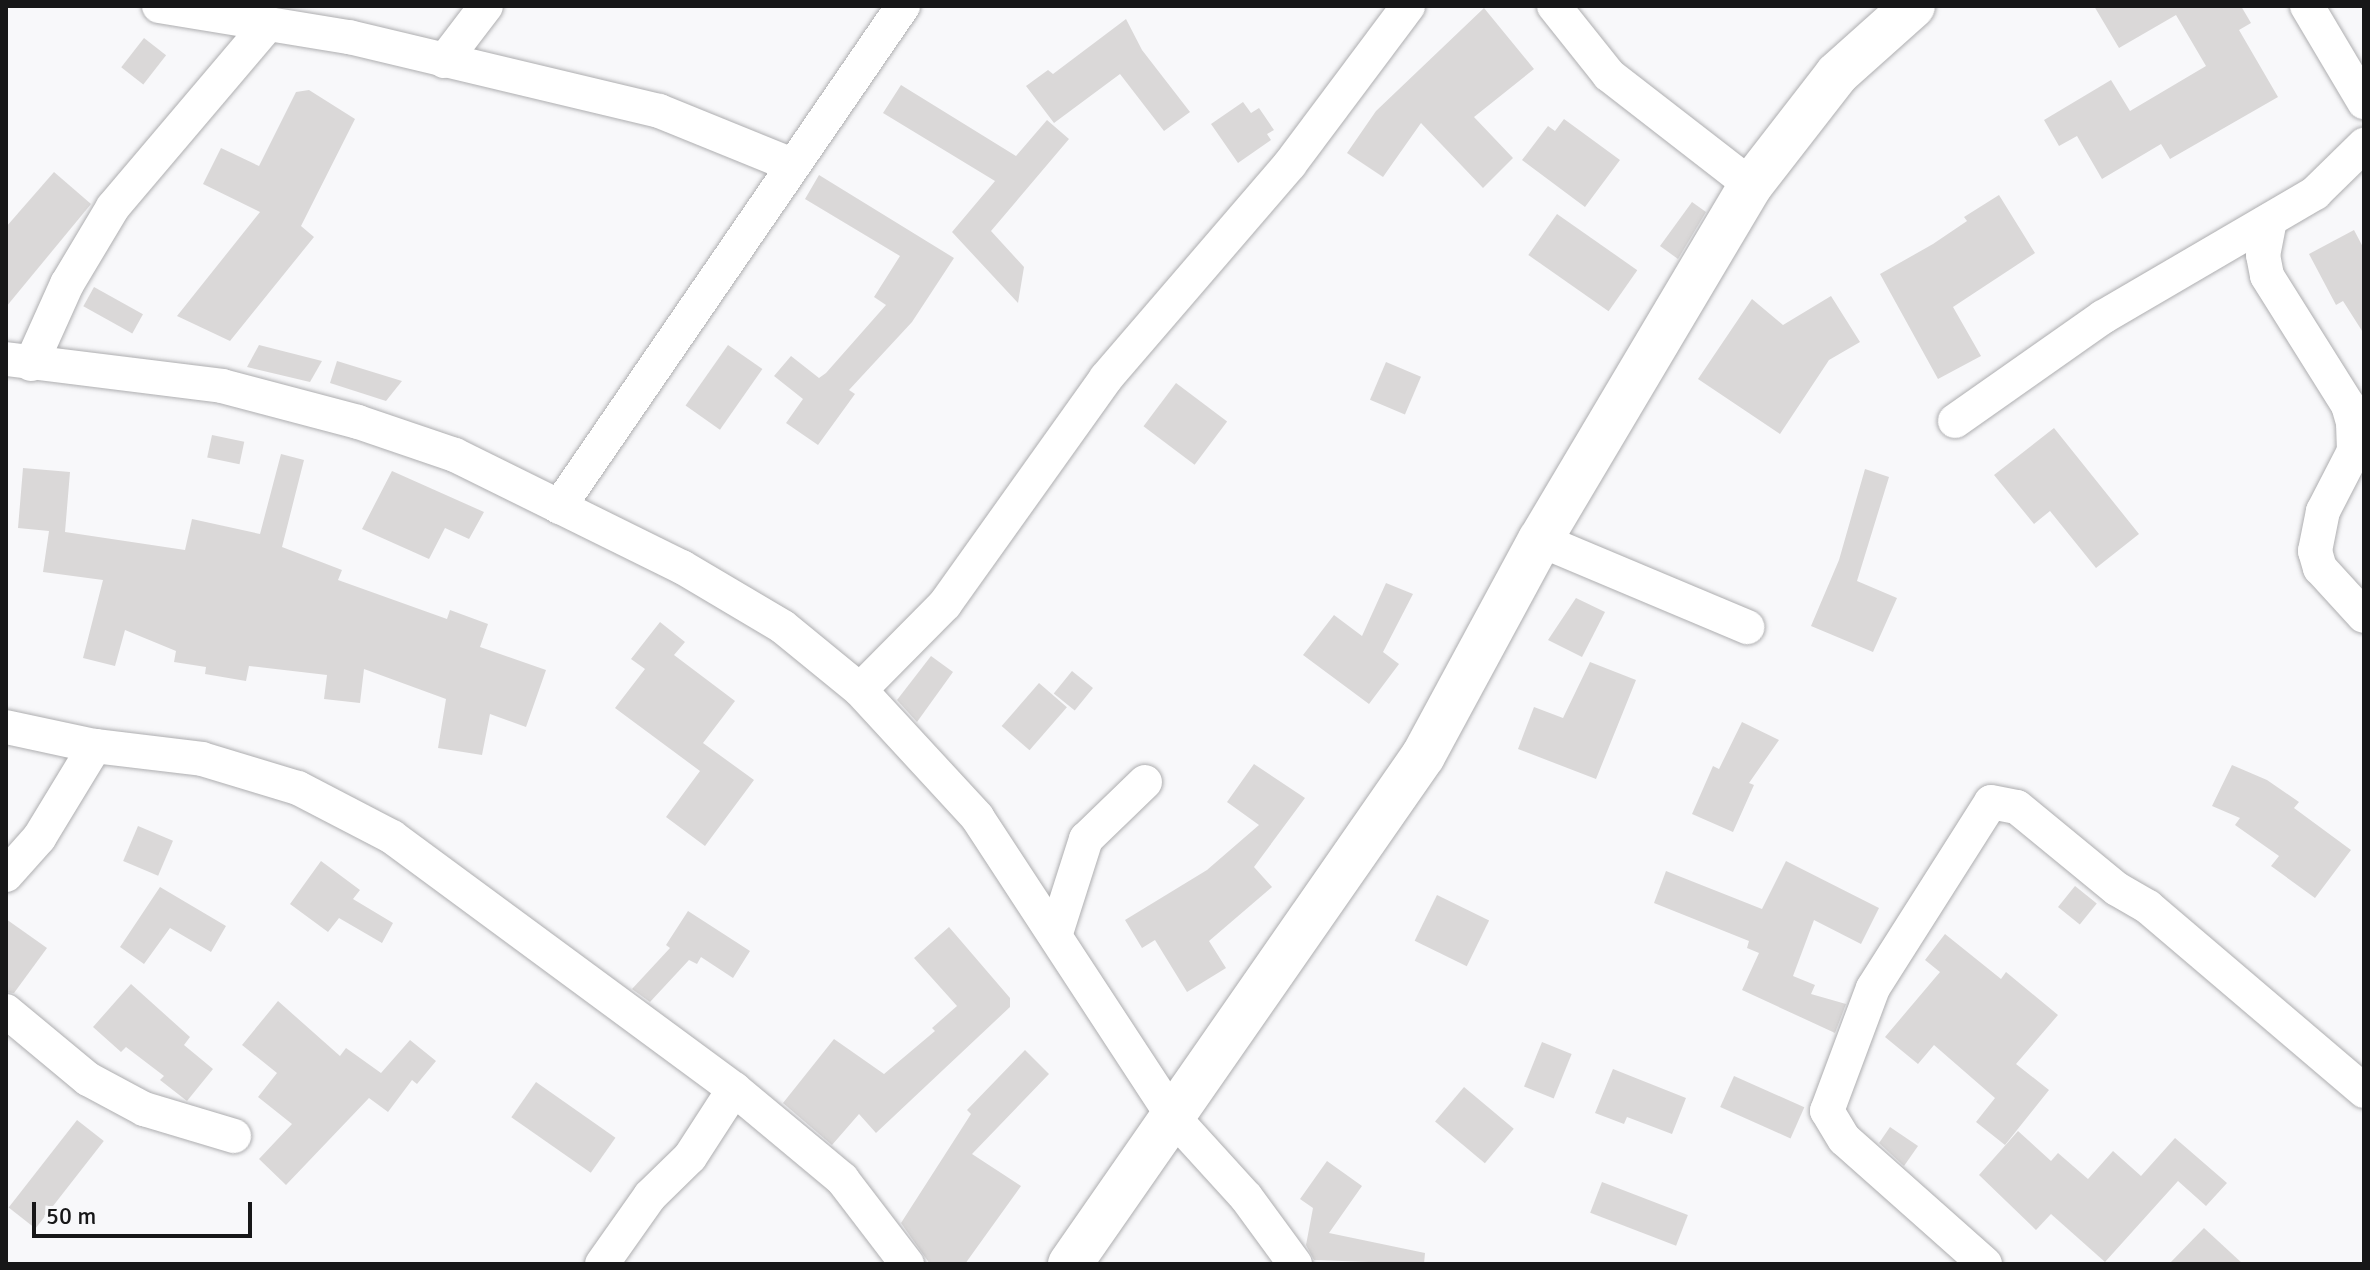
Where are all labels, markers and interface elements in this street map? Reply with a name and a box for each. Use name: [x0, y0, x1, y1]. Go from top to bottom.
scale bar: [36, 1186, 256, 1236]
text: 50 m: [46, 1201, 96, 1231]

